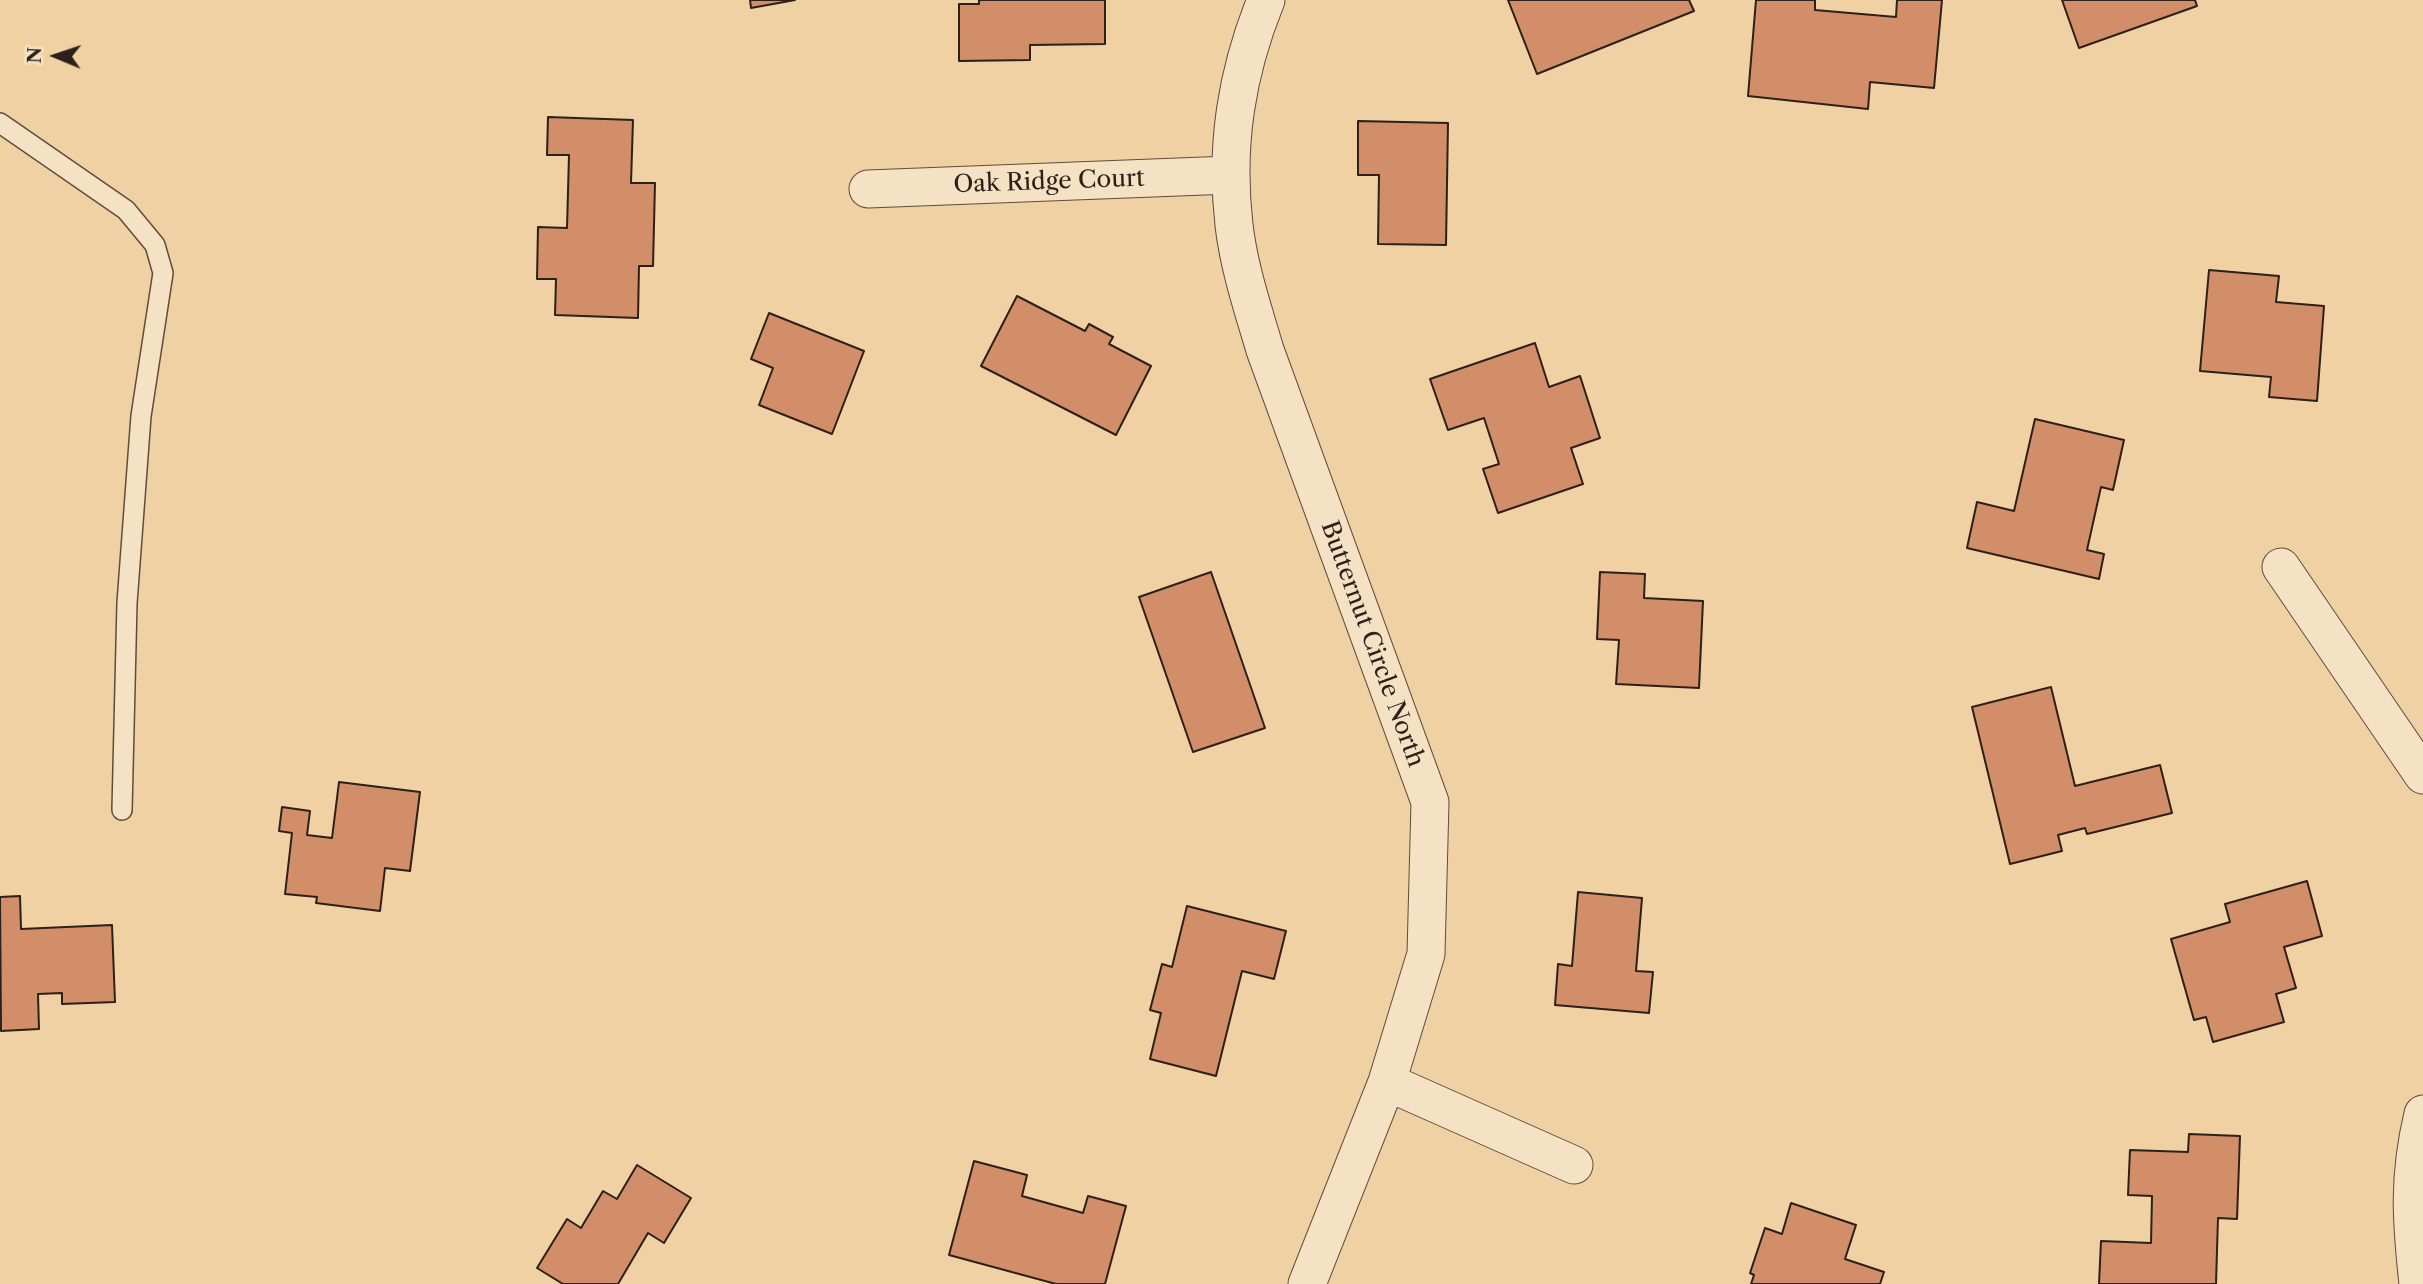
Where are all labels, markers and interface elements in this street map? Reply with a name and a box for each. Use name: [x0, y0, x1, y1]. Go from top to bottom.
north arrow: [21, 21, 91, 91]
text: N: [23, 47, 46, 64]
street label: Oak Ridge Court: [953, 164, 1145, 200]
street label: Butternut Circle North: [1314, 517, 1430, 771]

